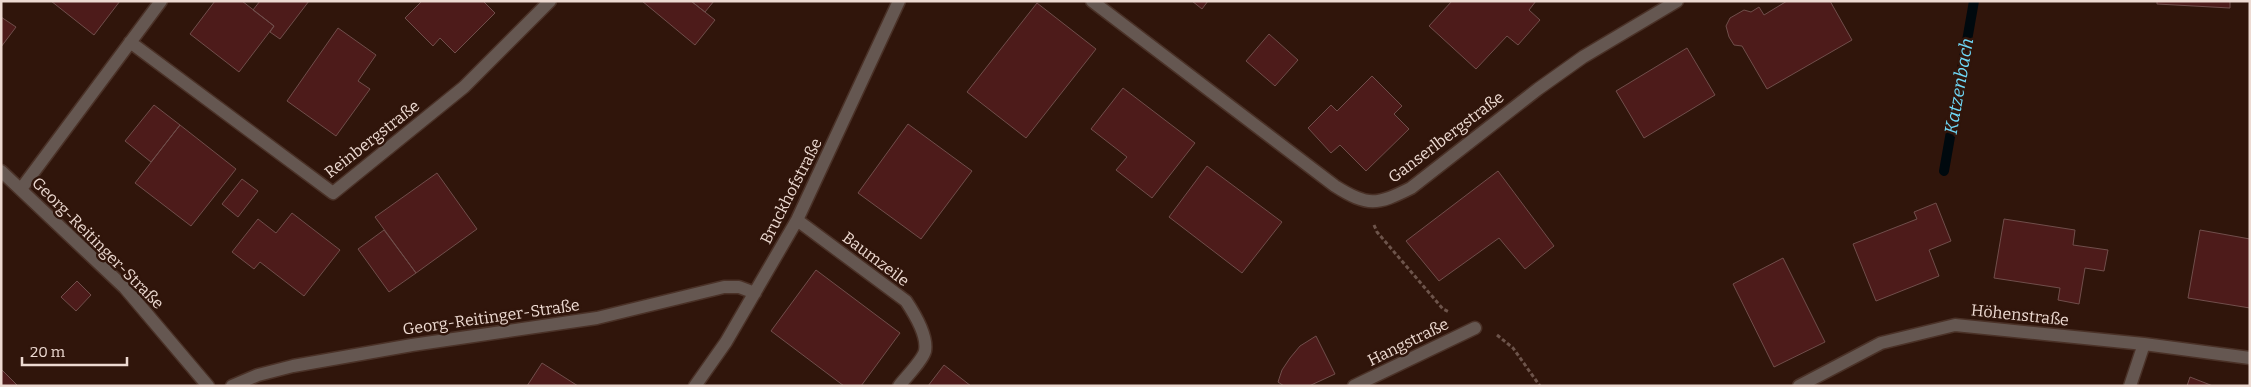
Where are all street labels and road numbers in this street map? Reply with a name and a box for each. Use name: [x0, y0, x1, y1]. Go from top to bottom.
street label: Ganserlbergstraße: [1385, 87, 1507, 187]
street label: Reinbergstraße: [321, 96, 423, 182]
street label: Bruckhofstraße: [756, 135, 826, 247]
street label: Georg-Reitinger-Straße: [28, 173, 168, 313]
street label: Baumzeile: [839, 228, 913, 290]
street label: Georg-Reitinger-Straße: [401, 295, 581, 339]
street label: Höhenstraße: [1970, 300, 2070, 330]
street label: Hangstraße: [1364, 314, 1452, 370]

